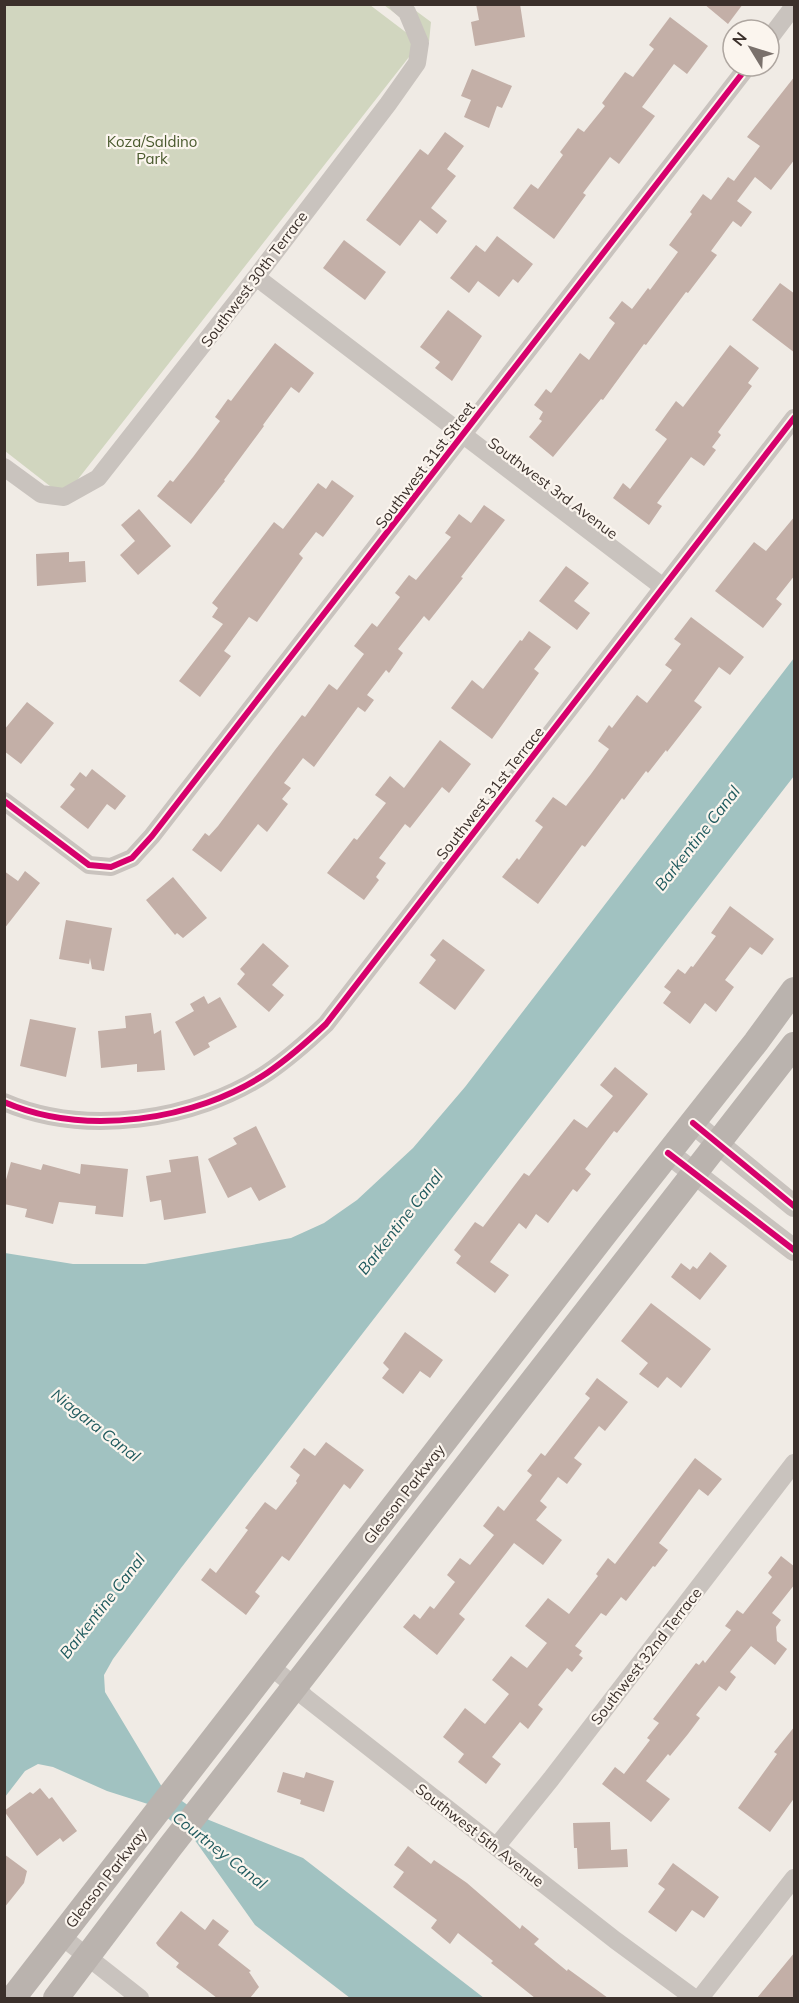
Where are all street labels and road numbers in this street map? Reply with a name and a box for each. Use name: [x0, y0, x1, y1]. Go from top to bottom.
street label: Southwest 30th Terrace: [197, 207, 311, 351]
street label: Southwest 31st Street: [371, 398, 479, 532]
street label: Southwest 3rd Avenue: [484, 433, 622, 543]
street label: Southwest 31st Terrace: [432, 723, 548, 863]
street label: Gleason Parkway: [359, 1440, 449, 1548]
street label: Southwest 32nd Terrace: [586, 1583, 706, 1729]
street label: Southwest 5th Avenue: [412, 1779, 548, 1891]
street label: Gleason Parkway: [61, 1824, 151, 1932]

